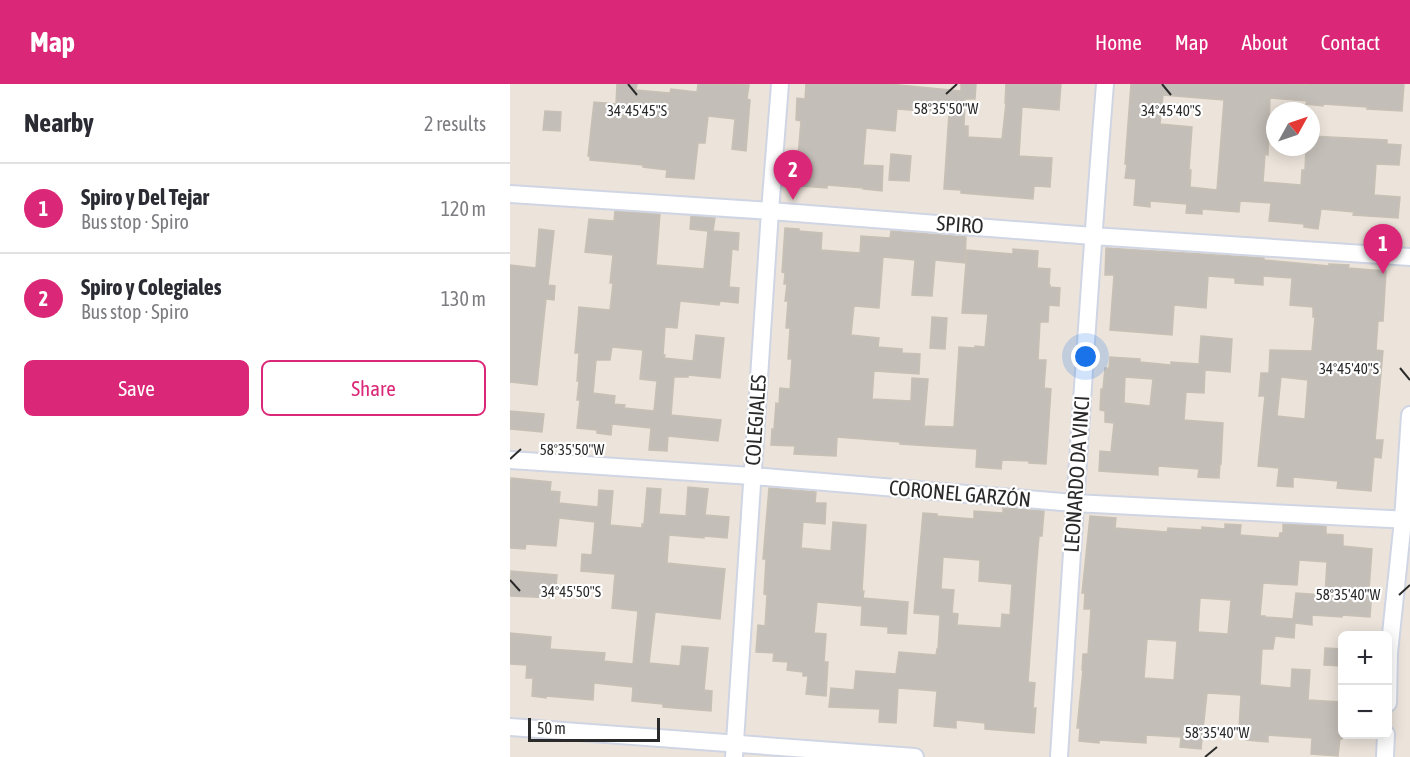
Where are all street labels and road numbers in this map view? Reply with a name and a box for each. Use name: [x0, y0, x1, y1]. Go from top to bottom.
street label: SPIRO: [936, 210, 984, 238]
street label: COLEGIALES: [740, 374, 770, 466]
street label: LEONARDO DA VINCI: [1059, 395, 1093, 553]
street label: CORONEL GARZÓN: [888, 475, 1032, 511]

